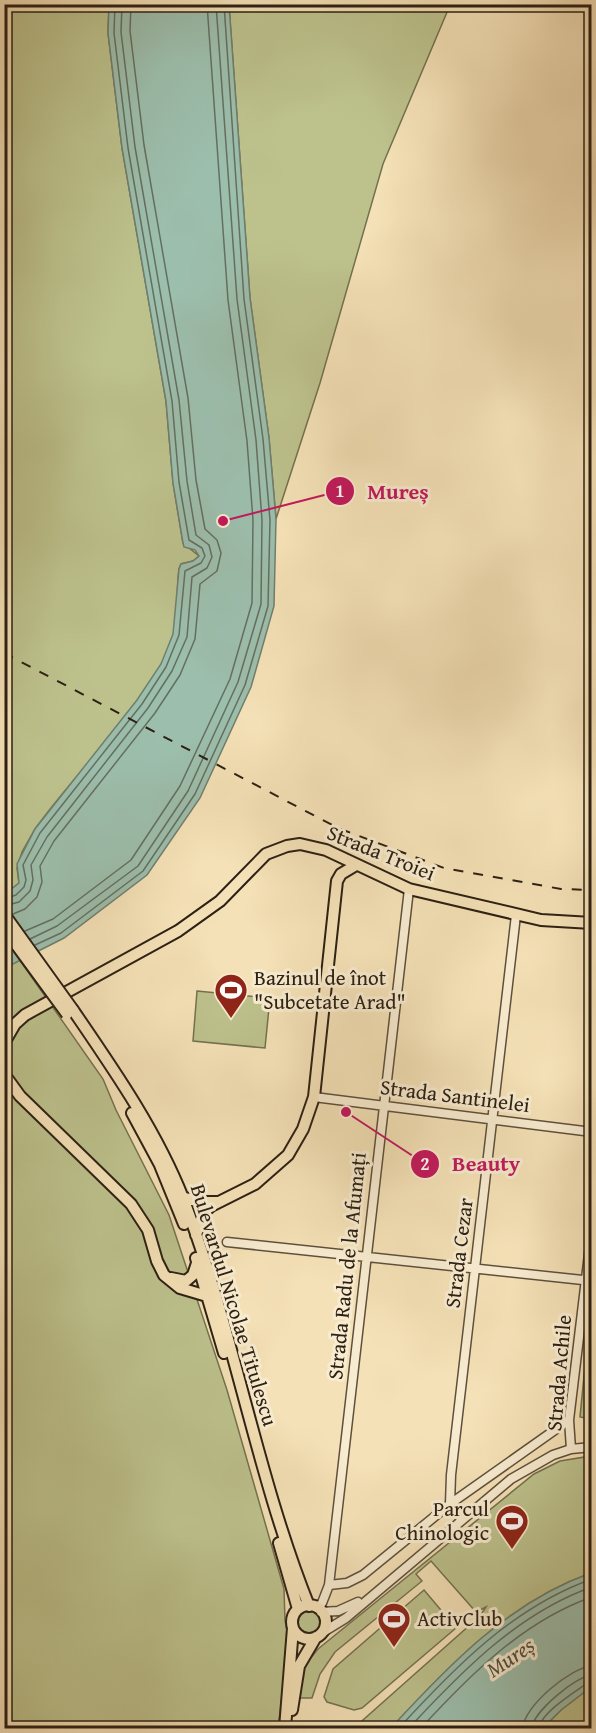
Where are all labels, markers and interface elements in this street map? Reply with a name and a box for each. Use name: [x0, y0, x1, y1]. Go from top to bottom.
callout: Mureș: [325, 471, 441, 511]
text: Mureș: [367, 475, 429, 507]
text: 1: [335, 477, 345, 504]
street label: Strada Troiei: [322, 817, 440, 888]
place label: Bazinul de înot "Subcetate Arad": [254, 962, 406, 1017]
sports icon: Bazinul de înot "Subcetate Arad": [213, 972, 249, 1019]
street label: Strada Santinelei: [379, 1071, 532, 1120]
callout: Beauty: [410, 1144, 532, 1184]
text: Beauty: [452, 1147, 521, 1179]
text: 2: [420, 1150, 430, 1177]
street label: Strada Radu de la Afumați: [319, 1151, 374, 1381]
street label: Bulevardul Nicolae Titulescu: [183, 1180, 286, 1430]
street label: Strada Cezar: [436, 1196, 481, 1310]
street label: Strada Achile: [538, 1313, 579, 1433]
place label: Parcul Chinologic: [395, 1493, 489, 1548]
sports icon: Parcul Chinologic: [494, 1503, 530, 1550]
sports icon: ActivClub: [376, 1601, 412, 1648]
place label: ActivClub: [417, 1603, 502, 1634]
water label: Mureș: [479, 1629, 541, 1685]

